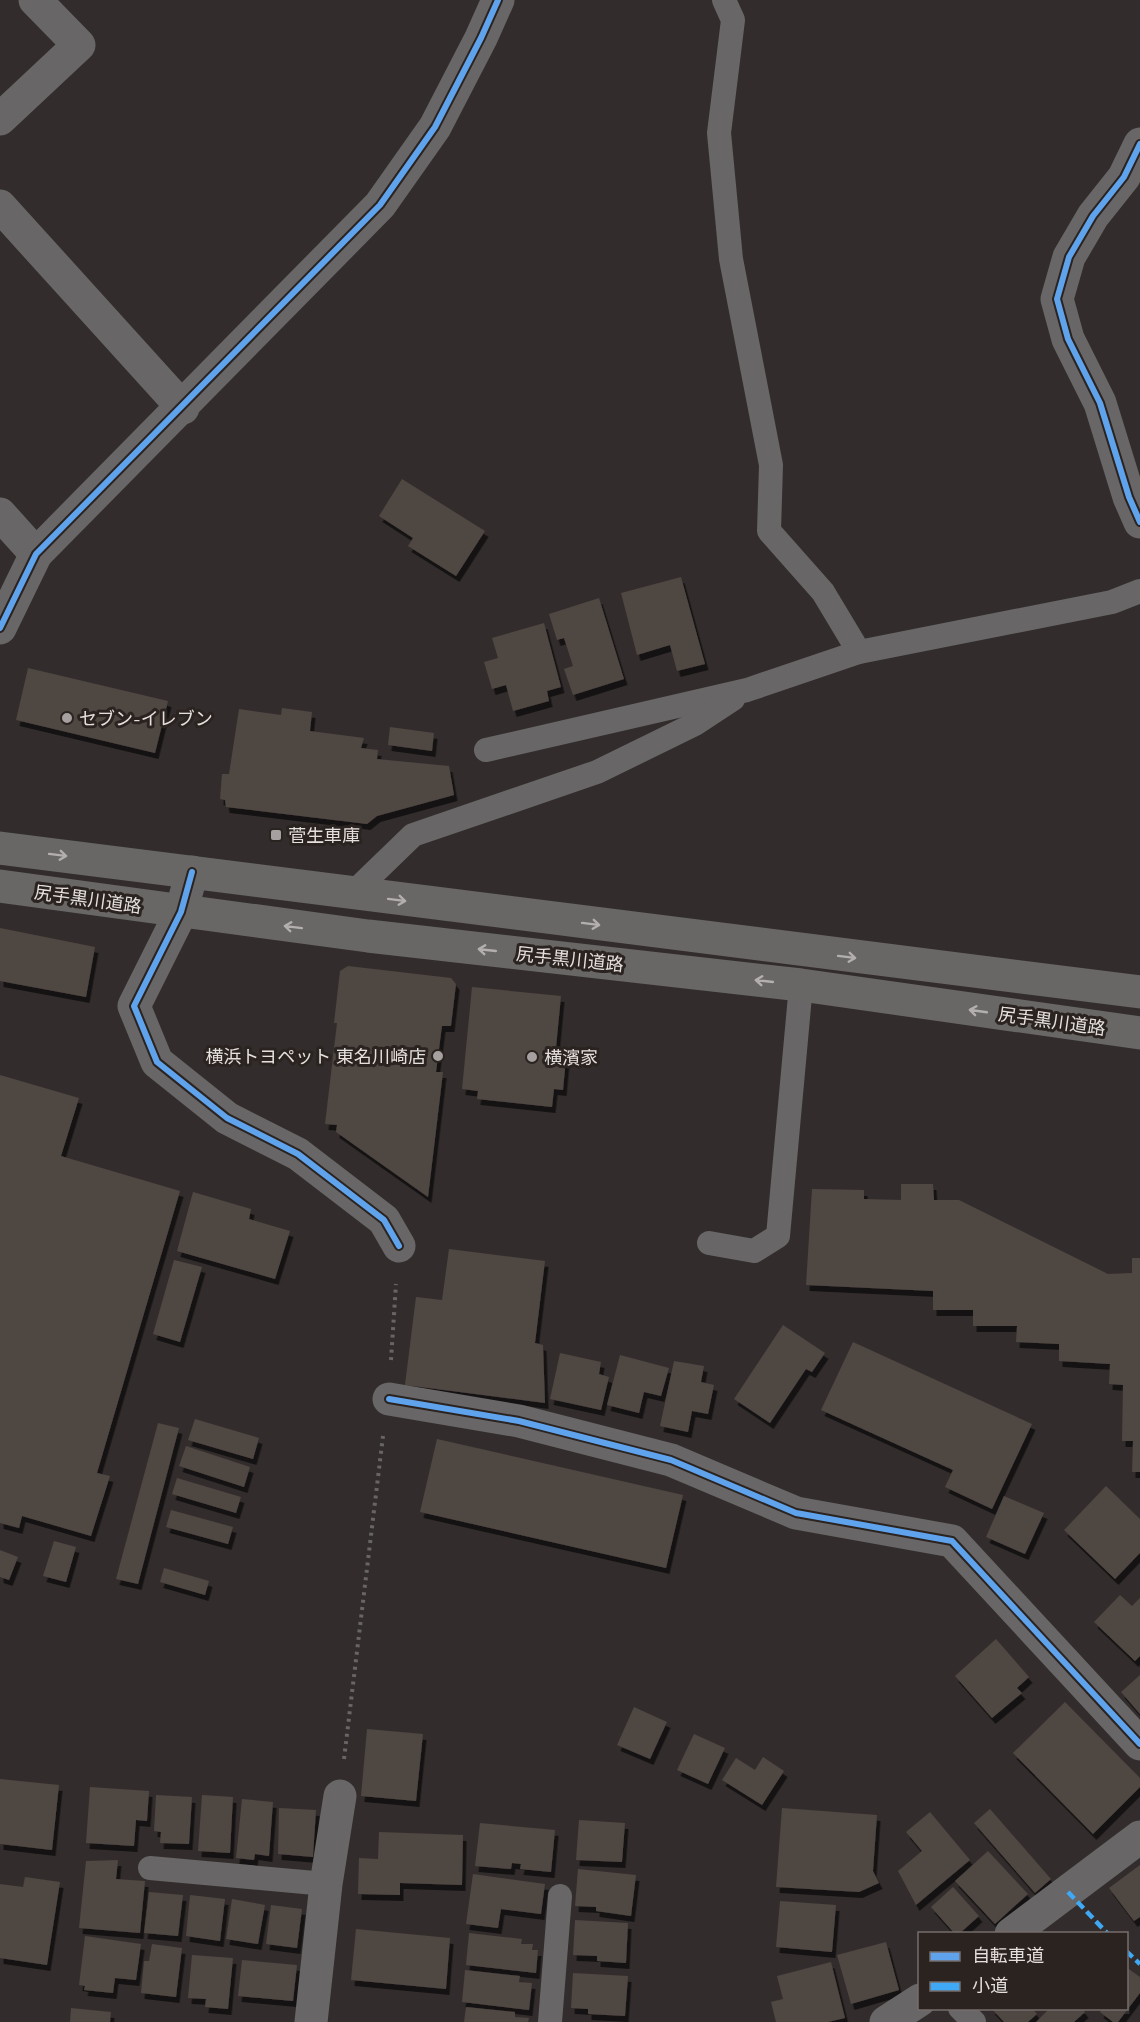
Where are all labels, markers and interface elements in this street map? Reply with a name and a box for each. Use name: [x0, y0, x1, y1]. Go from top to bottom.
place label: セブン-イレブン: [79, 707, 213, 730]
marker: セブン-イレブン: [60, 711, 74, 725]
place label: 菅生車庫: [288, 824, 360, 847]
marker: 菅生車庫: [269, 828, 283, 842]
one-way arrow: [48, 850, 67, 861]
street label: 尻手黒川道路: [33, 880, 143, 918]
one-way arrow: [387, 894, 407, 905]
one-way arrow: [580, 919, 600, 930]
one-way arrow: [284, 921, 304, 932]
street label: 尻手黒川道路: [515, 942, 625, 976]
one-way arrow: [477, 944, 497, 955]
one-way arrow: [836, 951, 856, 962]
one-way arrow: [755, 975, 774, 986]
street label: 尻手黒川道路: [997, 1002, 1107, 1040]
one-way arrow: [969, 1005, 988, 1016]
place label: 横浜トヨペット 東名川崎店: [205, 1045, 426, 1068]
place label: 横濱家: [544, 1046, 598, 1069]
marker: 横浜トヨペット 東名川崎店: [431, 1049, 445, 1063]
marker: 横濱家: [525, 1050, 539, 1064]
legend: [918, 1932, 1128, 2010]
text: 自転車道: [972, 1944, 1044, 1967]
text: 小道: [972, 1974, 1008, 1997]

